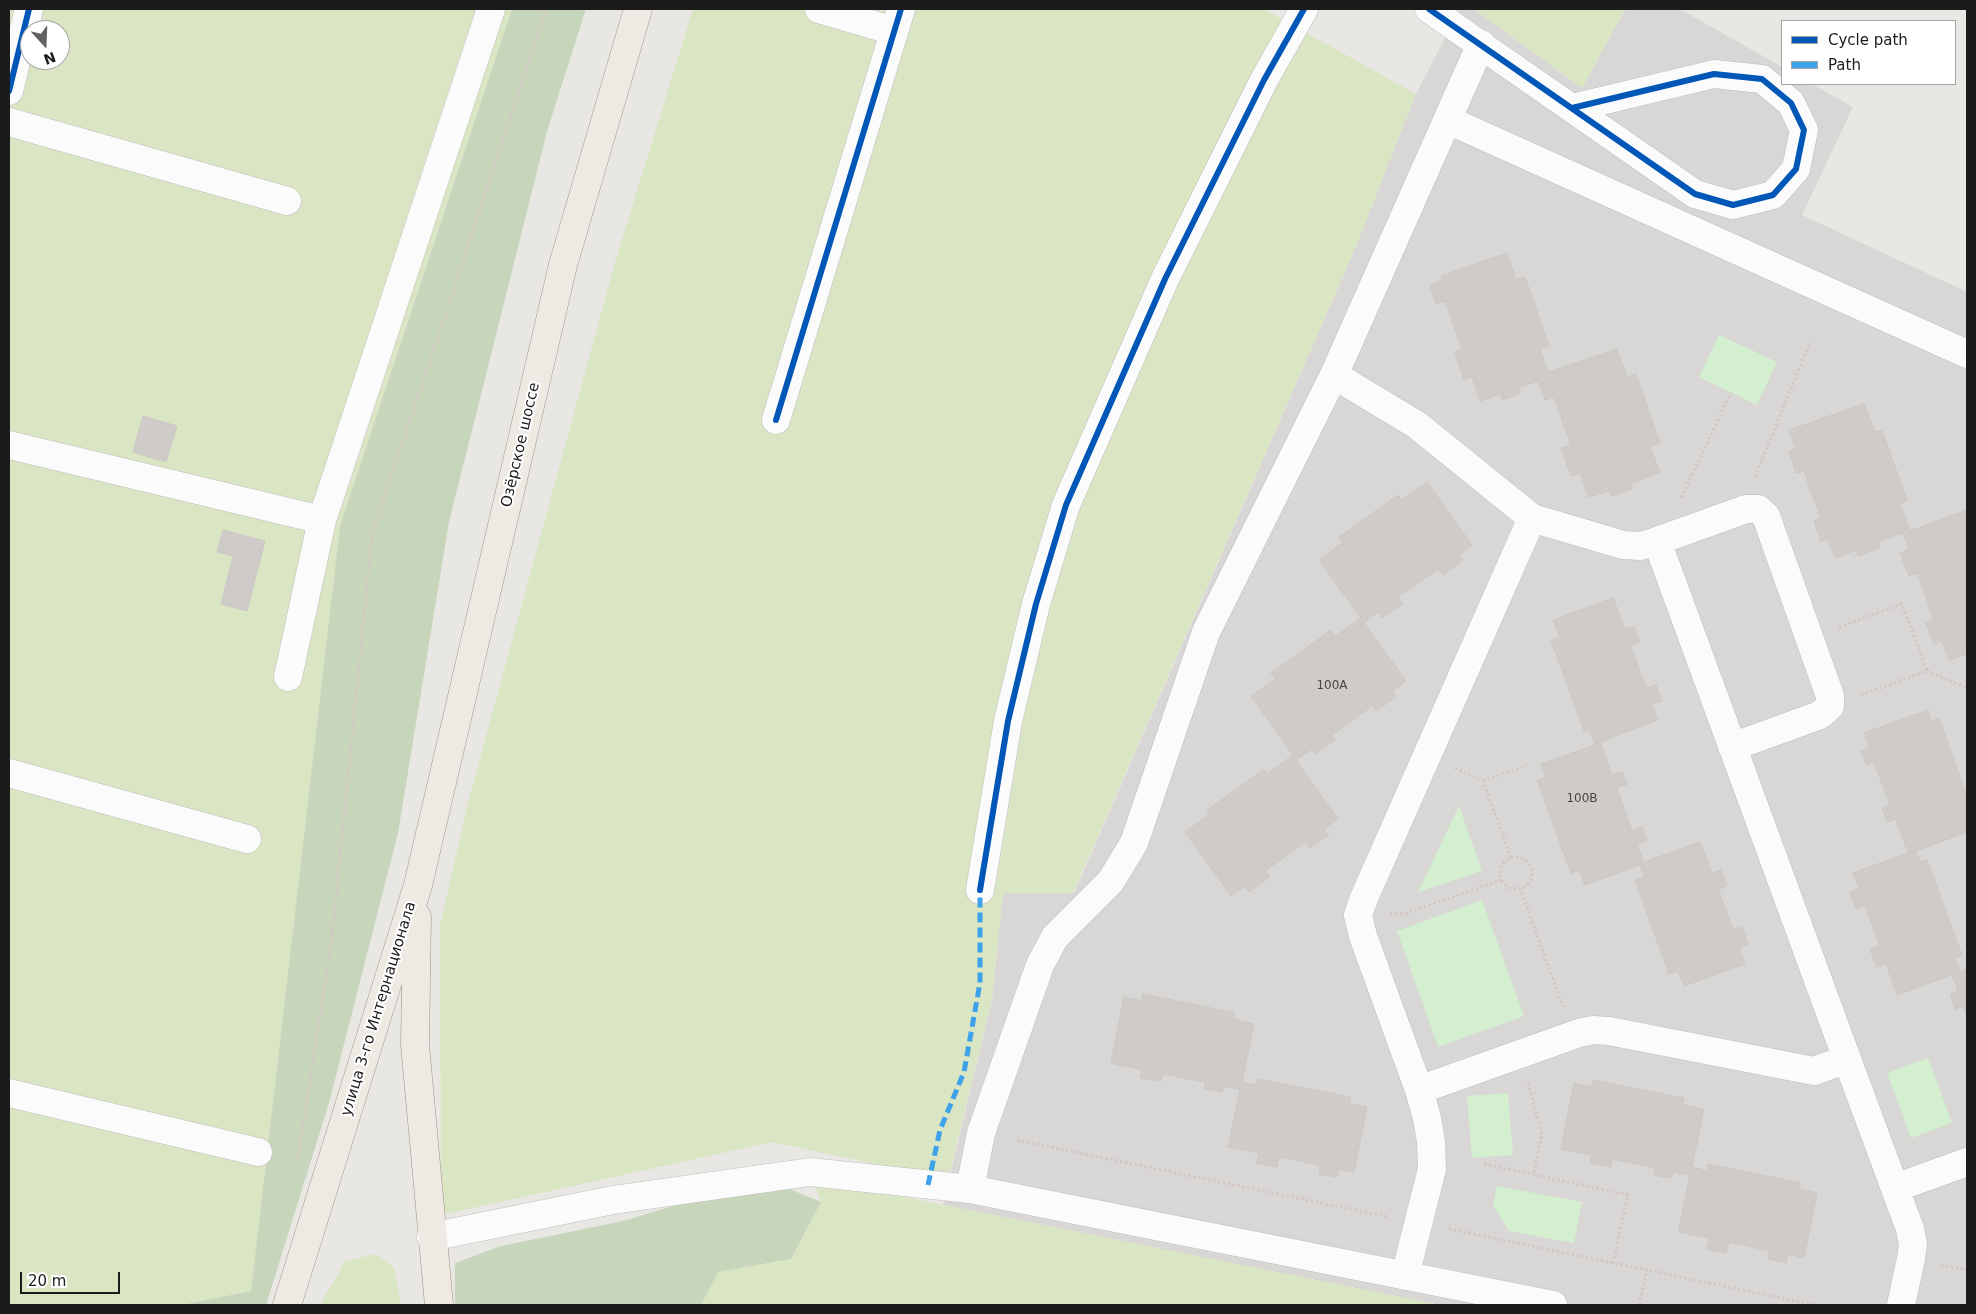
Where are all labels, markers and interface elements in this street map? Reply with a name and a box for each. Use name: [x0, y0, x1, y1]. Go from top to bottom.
north arrow: [20, 20, 70, 70]
legend: [1781, 20, 1956, 85]
text: Cycle path: [1828, 31, 1908, 49]
text: N: [42, 49, 58, 68]
text: Path: [1828, 56, 1861, 74]
street label: Озёрское шоссе: [498, 381, 544, 509]
house number: 100А: [1316, 679, 1348, 693]
house number: 100В: [1566, 792, 1598, 806]
street label: улица 3-го Интернационала: [338, 899, 420, 1119]
scale bar: [22, 1262, 122, 1294]
text: 20 m: [28, 1272, 66, 1290]

